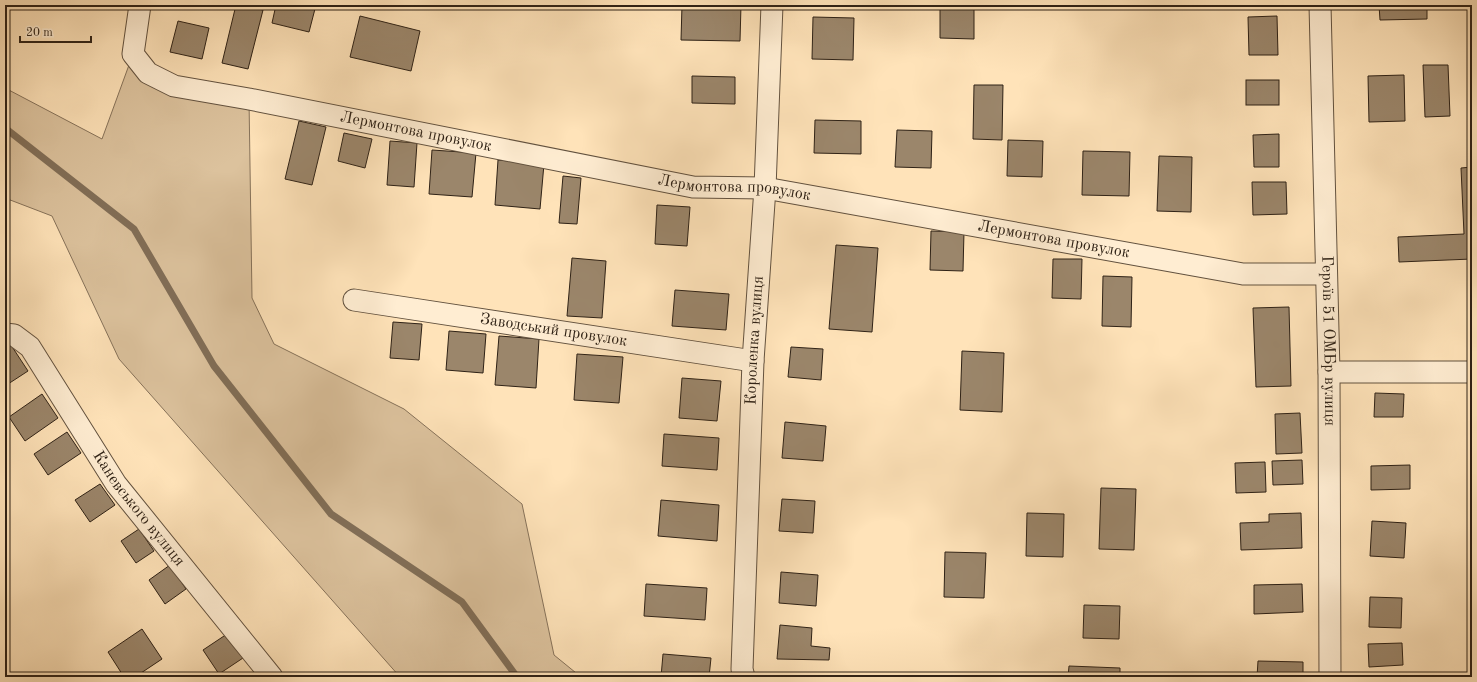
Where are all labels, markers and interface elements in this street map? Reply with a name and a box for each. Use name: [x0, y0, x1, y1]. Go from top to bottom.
scale bar: [20, 18, 91, 44]
text: 20 m: [26, 27, 53, 39]
street label: Лермонтова провулок: [339, 109, 493, 155]
street label: Лермонтова провулок: [657, 172, 812, 204]
street label: Лермонтова провулок: [977, 218, 1131, 261]
street label: Героїв 51 ОМБр вулиця: [1318, 256, 1337, 426]
street label: Короленка вулиця: [743, 275, 767, 405]
street label: Заводський провулок: [479, 311, 628, 350]
street label: Каневського вулиця: [89, 448, 187, 570]

